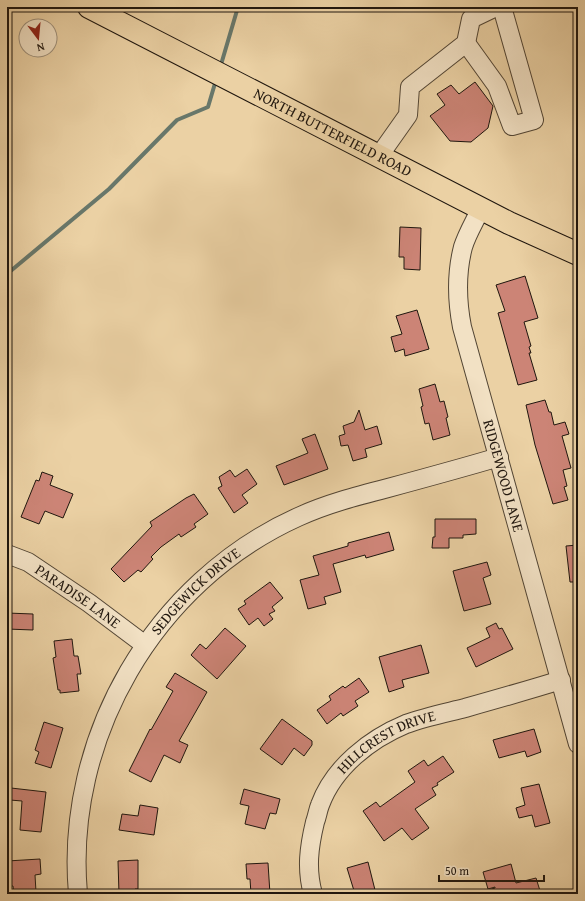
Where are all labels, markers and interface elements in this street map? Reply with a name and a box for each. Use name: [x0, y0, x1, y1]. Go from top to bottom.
north arrow: [18, 18, 58, 58]
text: N: [34, 39, 46, 56]
street label: NORTH BUTTERFIELD ROAD: [250, 82, 416, 181]
street label: RIDGEWOOD LANE: [478, 417, 530, 535]
street label: SEDGEWICK DRIVE: [145, 542, 245, 639]
street label: PARADISE LANE: [31, 559, 125, 633]
street label: HILLCREST DRIVE: [331, 705, 438, 778]
scale bar: [439, 857, 544, 883]
text: 50 m: [445, 862, 469, 879]

